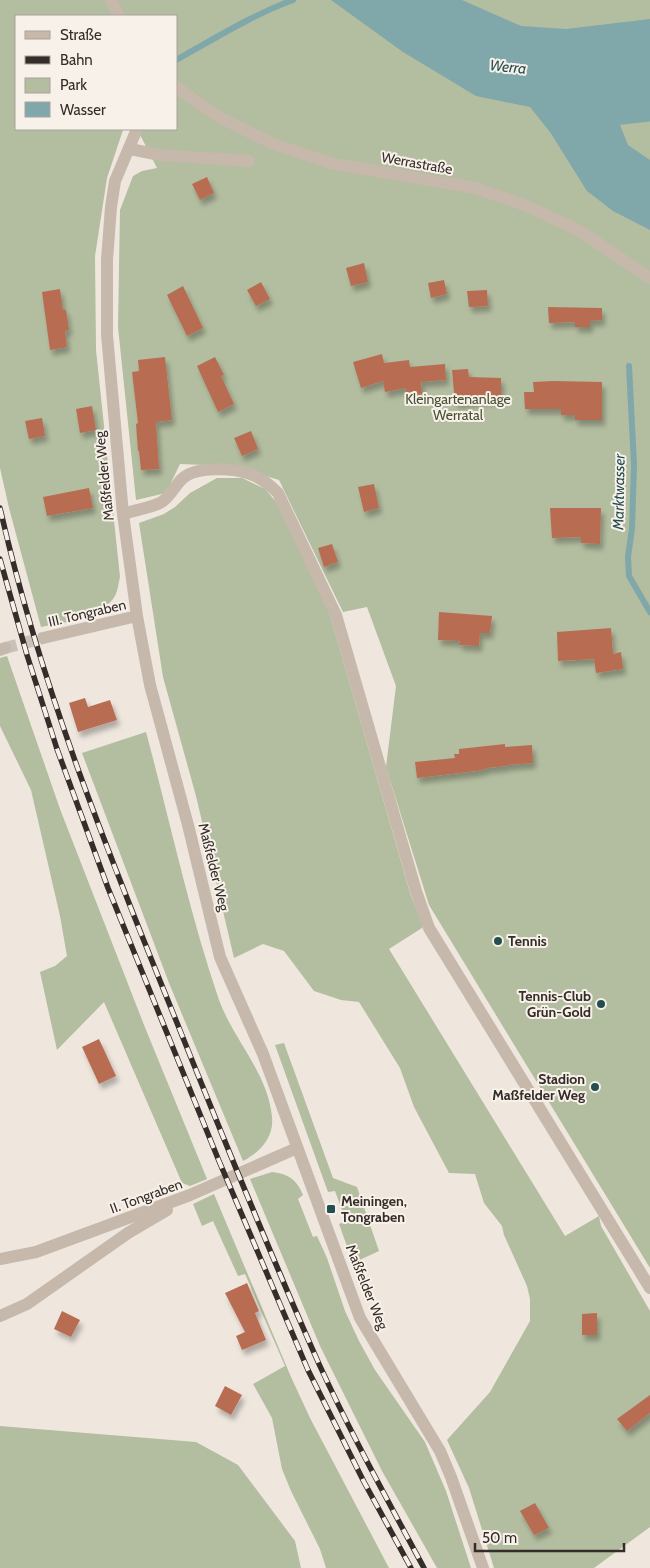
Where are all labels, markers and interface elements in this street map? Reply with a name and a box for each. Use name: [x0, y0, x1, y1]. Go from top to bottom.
legend: [15, 15, 178, 130]
text: Straße: [60, 26, 102, 44]
text: Bahn: [60, 51, 93, 69]
water label: Werra: [489, 56, 527, 78]
text: Park: [60, 76, 87, 94]
text: Wasser: [60, 101, 106, 119]
street label: Werrastraße: [380, 148, 454, 178]
park label: Kleingartenanlage Werratal: [405, 390, 511, 424]
street label: Maßfelder Weg: [90, 429, 118, 522]
water label: Marktwasser: [609, 452, 629, 531]
street label: III. Tongraben: [46, 595, 128, 631]
street label: Maßfelder Weg: [194, 821, 234, 914]
place label: Tennis: [508, 932, 547, 950]
marker: Tennis: [492, 935, 504, 947]
place label: Tennis-Club Grün-Gold: [519, 987, 591, 1021]
marker: Tennis-Club Grün-Gold: [595, 998, 607, 1010]
place label: Stadion Maßfelder Weg: [492, 1070, 585, 1104]
marker: Stadion Maßfelder Weg: [589, 1081, 601, 1093]
street label: II. Tongraben: [107, 1175, 185, 1217]
place label: Meiningen, Tongraben: [341, 1192, 407, 1226]
marker: Meiningen, Tongraben: [325, 1203, 337, 1215]
street label: Maßfelder Weg: [342, 1242, 393, 1333]
scale bar: [475, 1520, 624, 1552]
text: 50 m: [482, 1529, 517, 1547]

